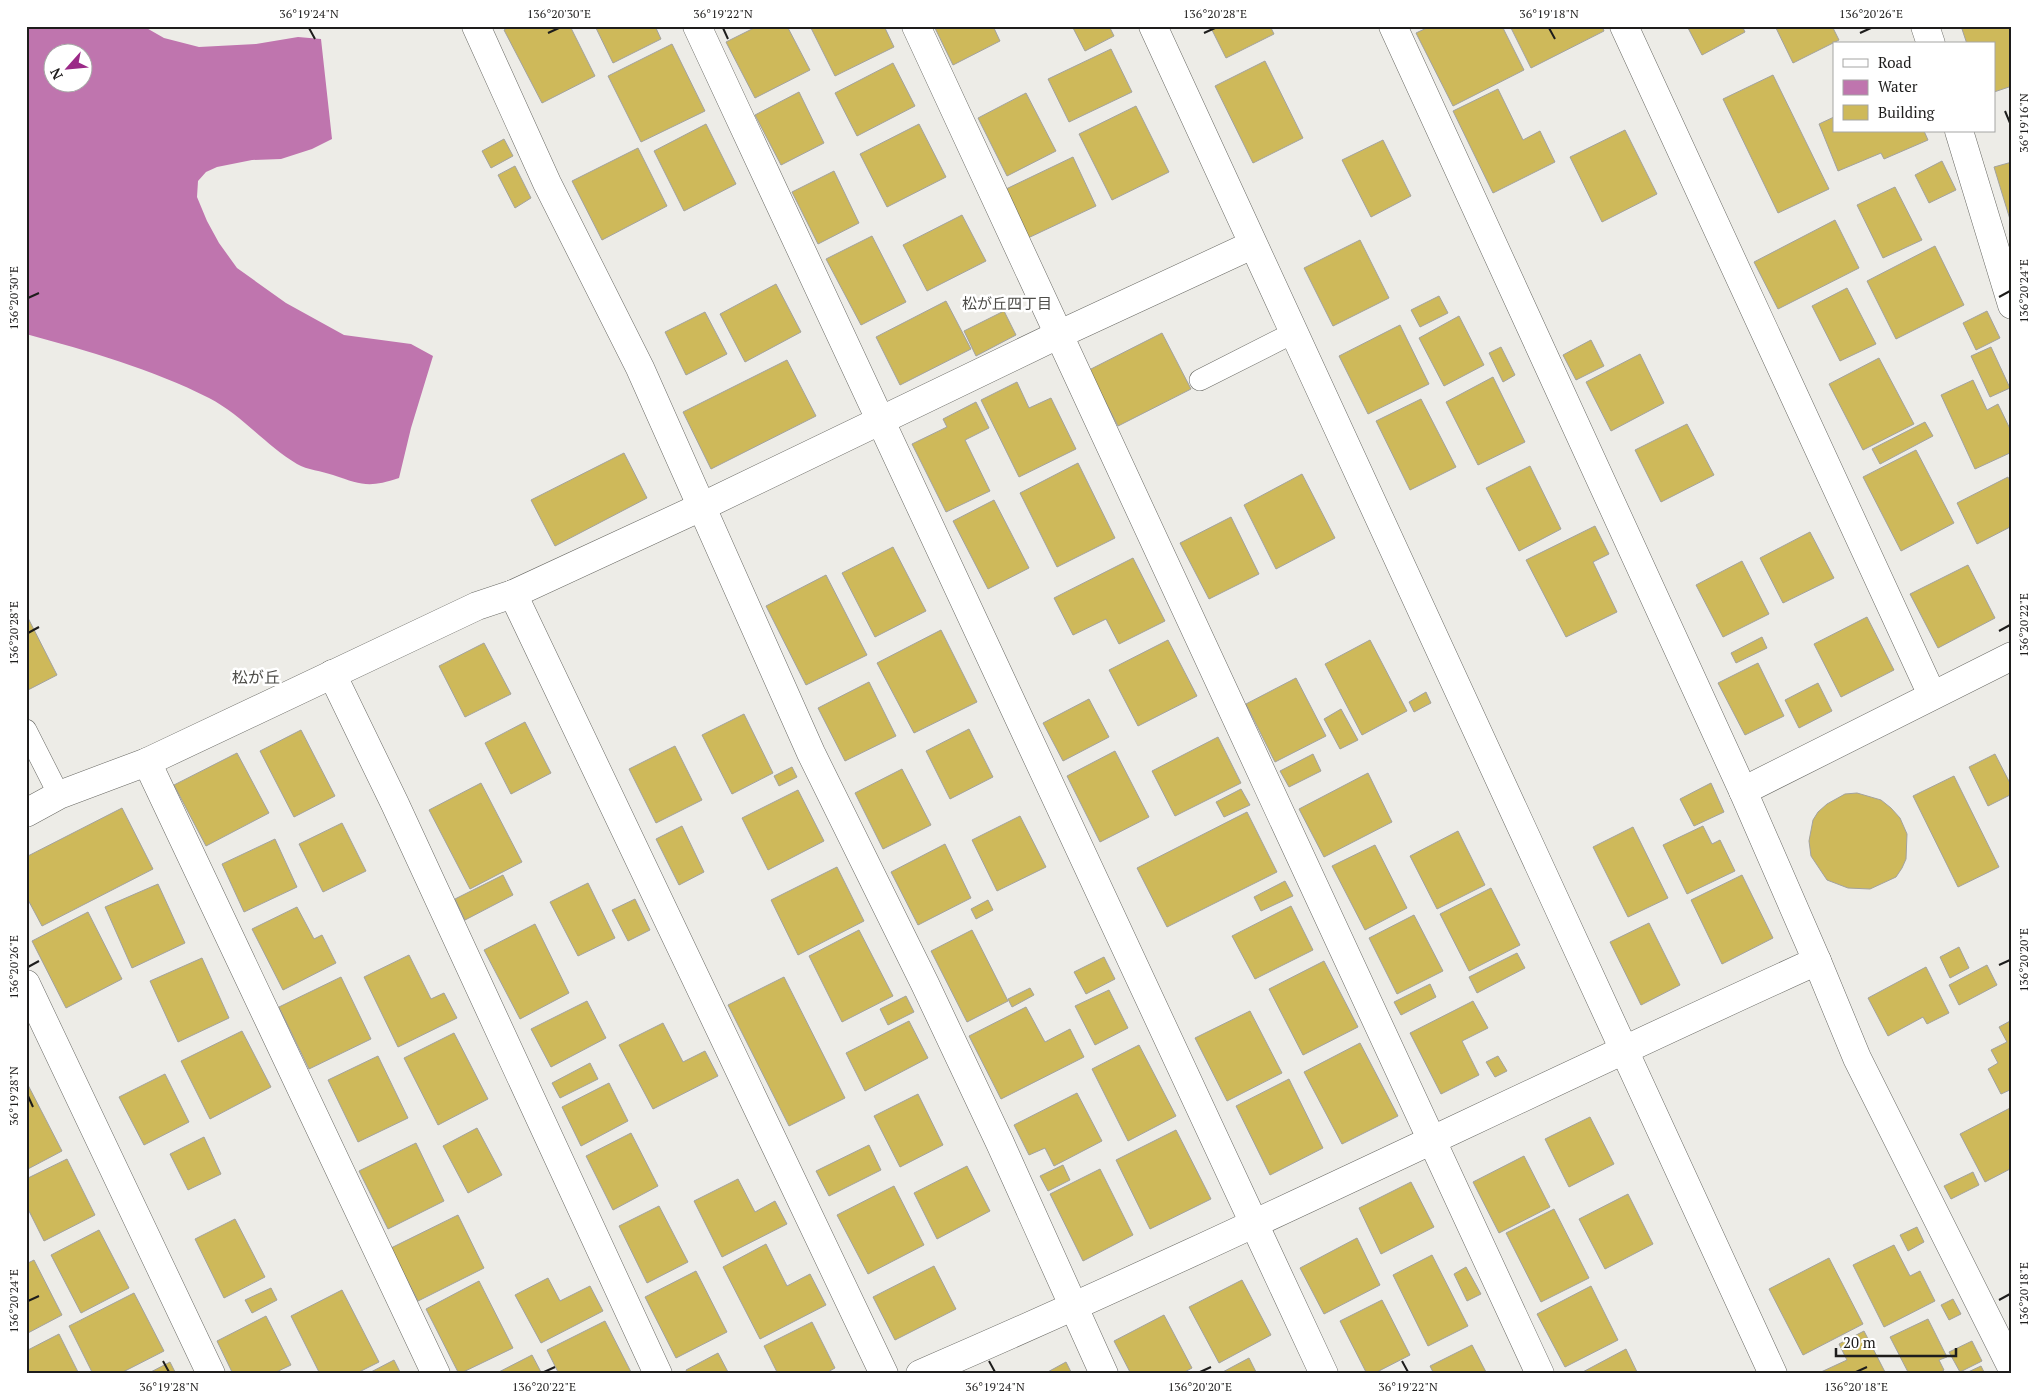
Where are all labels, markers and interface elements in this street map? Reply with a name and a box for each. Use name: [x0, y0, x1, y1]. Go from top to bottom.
text: 36°19'24"N: [279, 6, 339, 21]
text: 136°20'30"E: [527, 6, 591, 21]
text: 36°19'22"N: [693, 6, 753, 21]
text: 136°20'28"E: [1183, 6, 1247, 21]
text: 36°19'18"N: [1519, 6, 1579, 21]
text: 136°20'26"E: [1839, 6, 1903, 21]
north arrow: [42, 42, 92, 92]
legend: [1833, 42, 1996, 132]
text: Road: [1878, 52, 1911, 72]
text: N: [45, 65, 67, 83]
text: Water: [1878, 76, 1918, 96]
text: 36°19'16"N: [2016, 93, 2031, 153]
text: Building: [1878, 102, 1936, 122]
text: 136°20'24"E: [2016, 259, 2031, 323]
text: 136°20'30"E: [6, 266, 21, 330]
district label: 松が丘四丁目: [962, 293, 1052, 313]
text: 136°20'22"E: [2016, 593, 2031, 657]
text: 136°20'28"E: [6, 601, 21, 665]
district label: 松が丘: [232, 666, 280, 688]
text: 136°20'20"E: [2016, 928, 2031, 992]
text: 136°20'26"E: [6, 935, 21, 999]
text: 36°19'28"N: [6, 1066, 21, 1126]
text: 136°20'18"E: [2016, 1262, 2031, 1326]
text: 136°20'24"E: [6, 1269, 21, 1333]
scale bar: [1836, 1325, 1956, 1357]
text: 20 m: [1843, 1332, 1876, 1352]
text: 36°19'28"N: [139, 1379, 199, 1394]
text: 136°20'22"E: [512, 1379, 576, 1394]
text: 36°19'24"N: [965, 1379, 1025, 1394]
text: 136°20'20"E: [1168, 1379, 1232, 1394]
text: 36°19'22"N: [1378, 1379, 1438, 1394]
text: 136°20'18"E: [1824, 1379, 1888, 1394]

